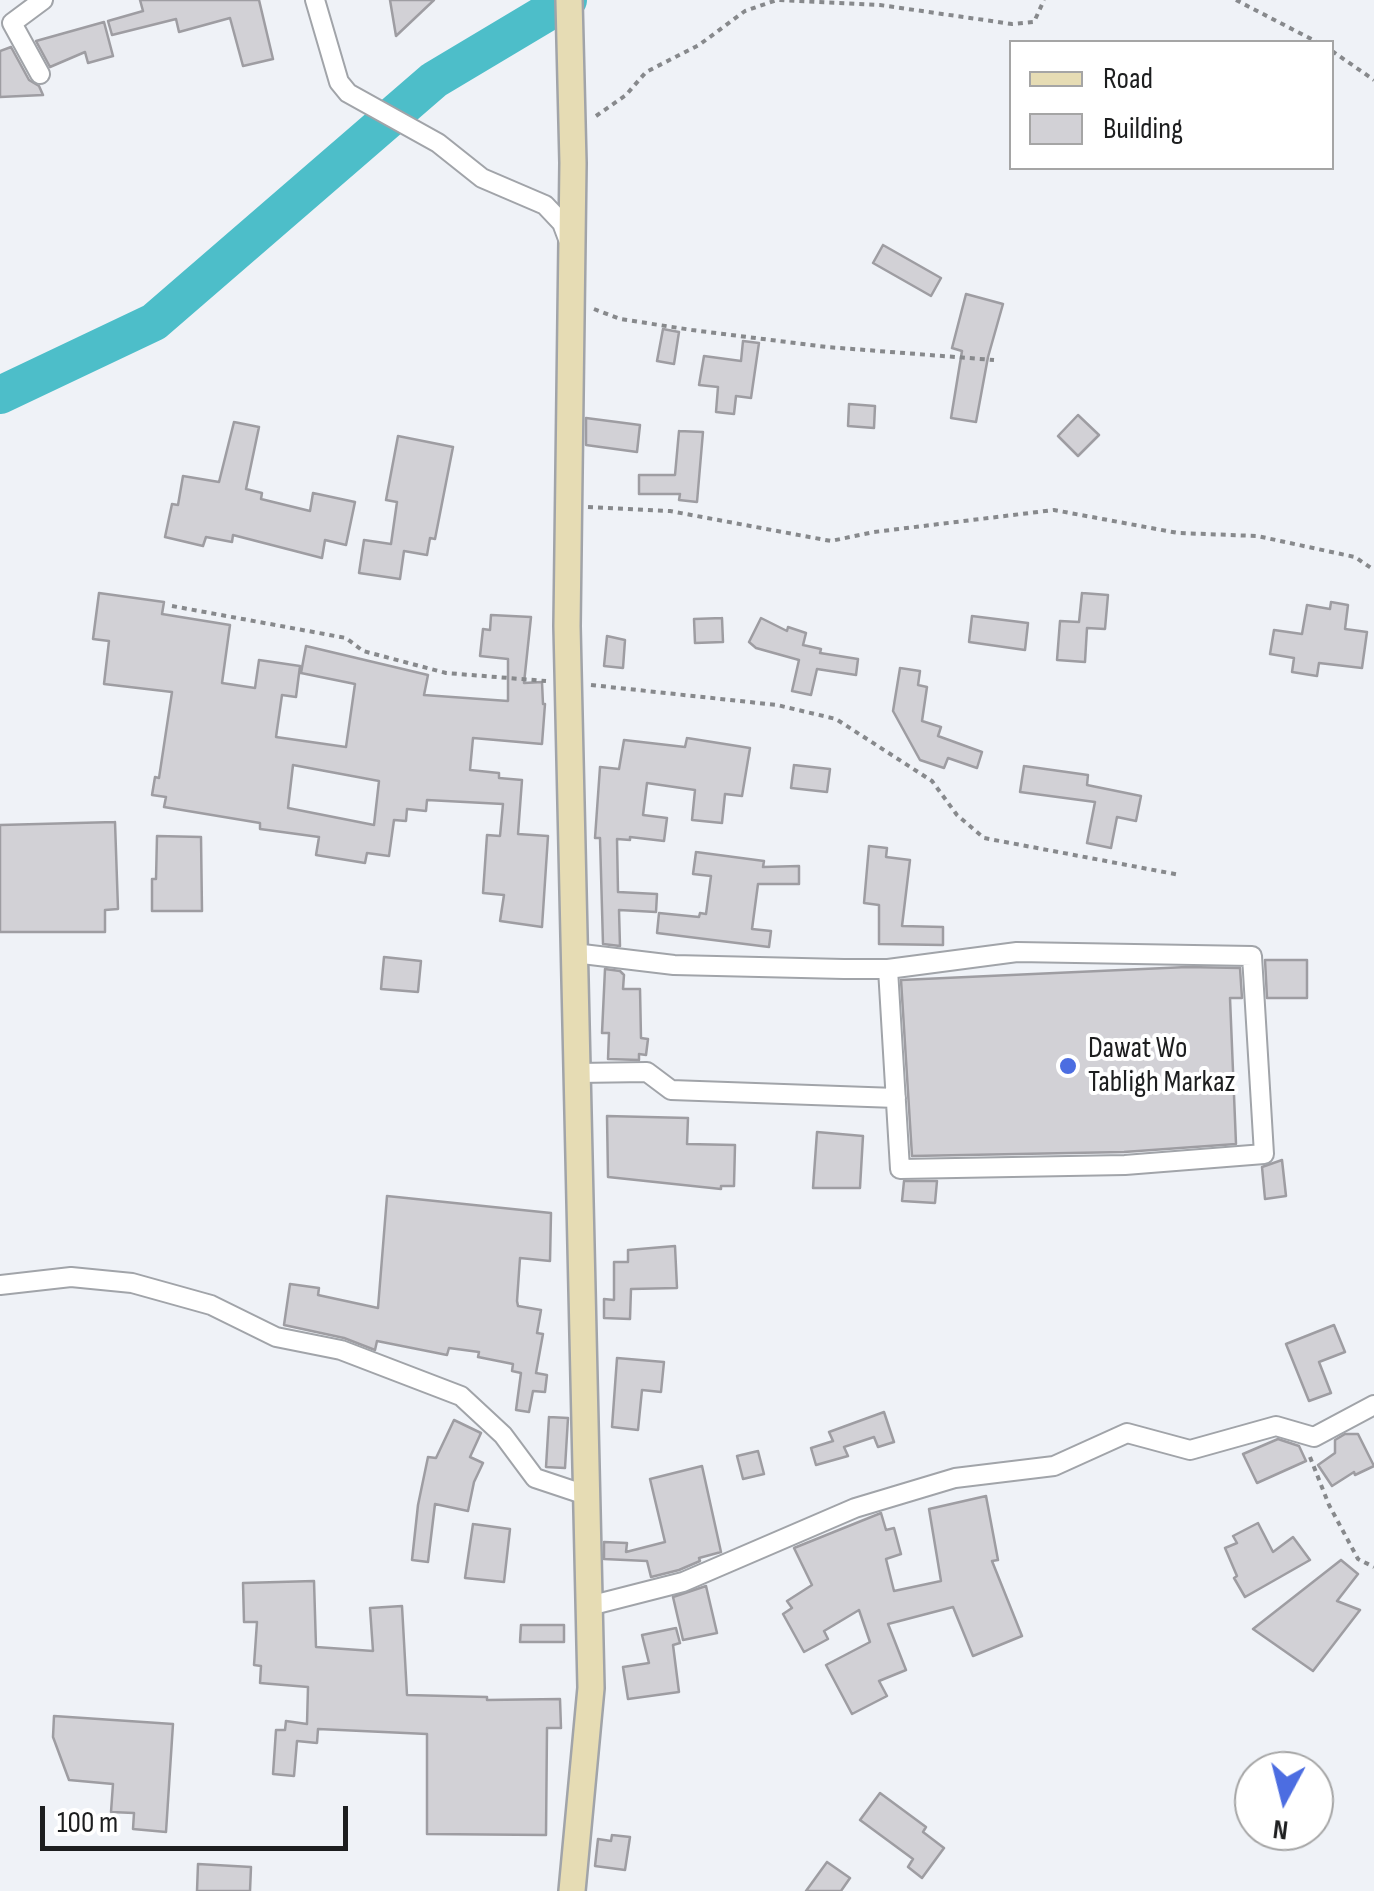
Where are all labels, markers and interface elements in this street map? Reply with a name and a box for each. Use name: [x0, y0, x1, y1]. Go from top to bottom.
legend: [1009, 40, 1334, 170]
text: Road: [1103, 61, 1153, 97]
text: Building: [1103, 111, 1183, 147]
place label: Dawat Wo Tabligh Markaz: [1088, 1031, 1235, 1102]
marker: Dawat Wo Tabligh Markaz: [1057, 1055, 1079, 1077]
north arrow: [1234, 1751, 1334, 1851]
scale bar: [45, 1786, 352, 1848]
text: 100 m: [57, 1805, 118, 1841]
text: N: [1271, 1812, 1290, 1847]

